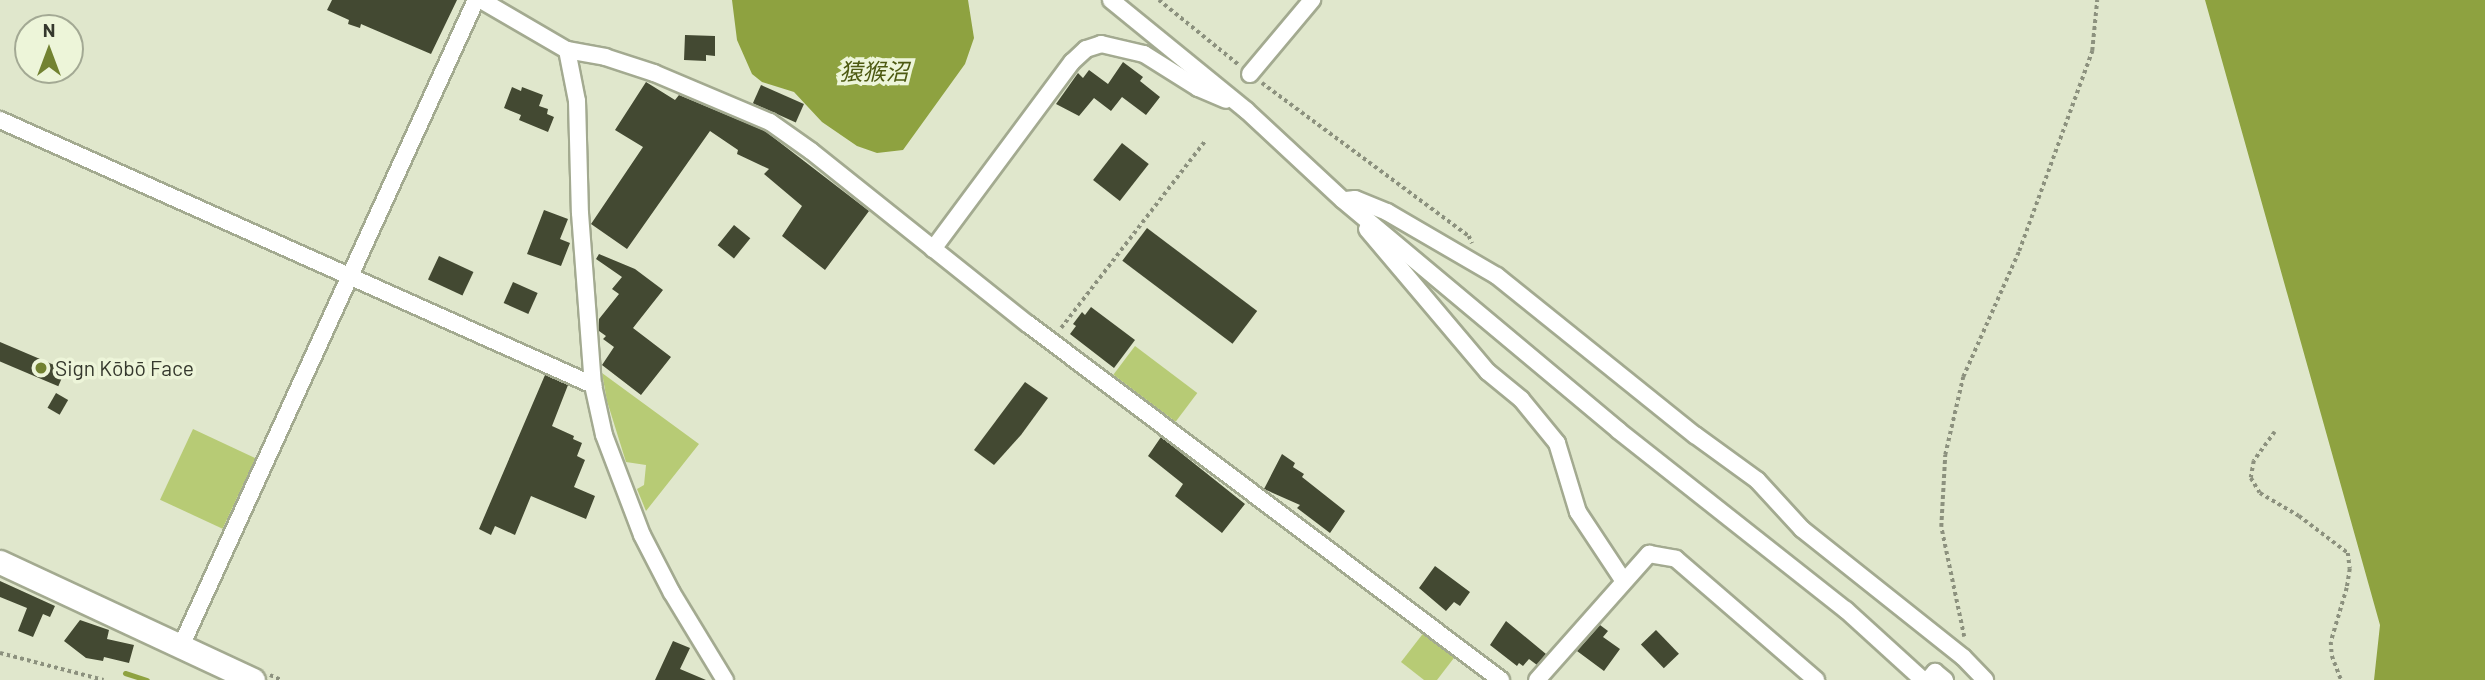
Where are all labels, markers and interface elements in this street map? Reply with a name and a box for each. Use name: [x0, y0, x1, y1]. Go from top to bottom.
north arrow: [14, 14, 84, 84]
text: N: [43, 18, 55, 41]
water label: 猿猴沼: [840, 57, 908, 85]
place label: Sign Kōbō Face: [55, 355, 194, 381]
marker: Sign Kōbō Face: [33, 360, 49, 376]

